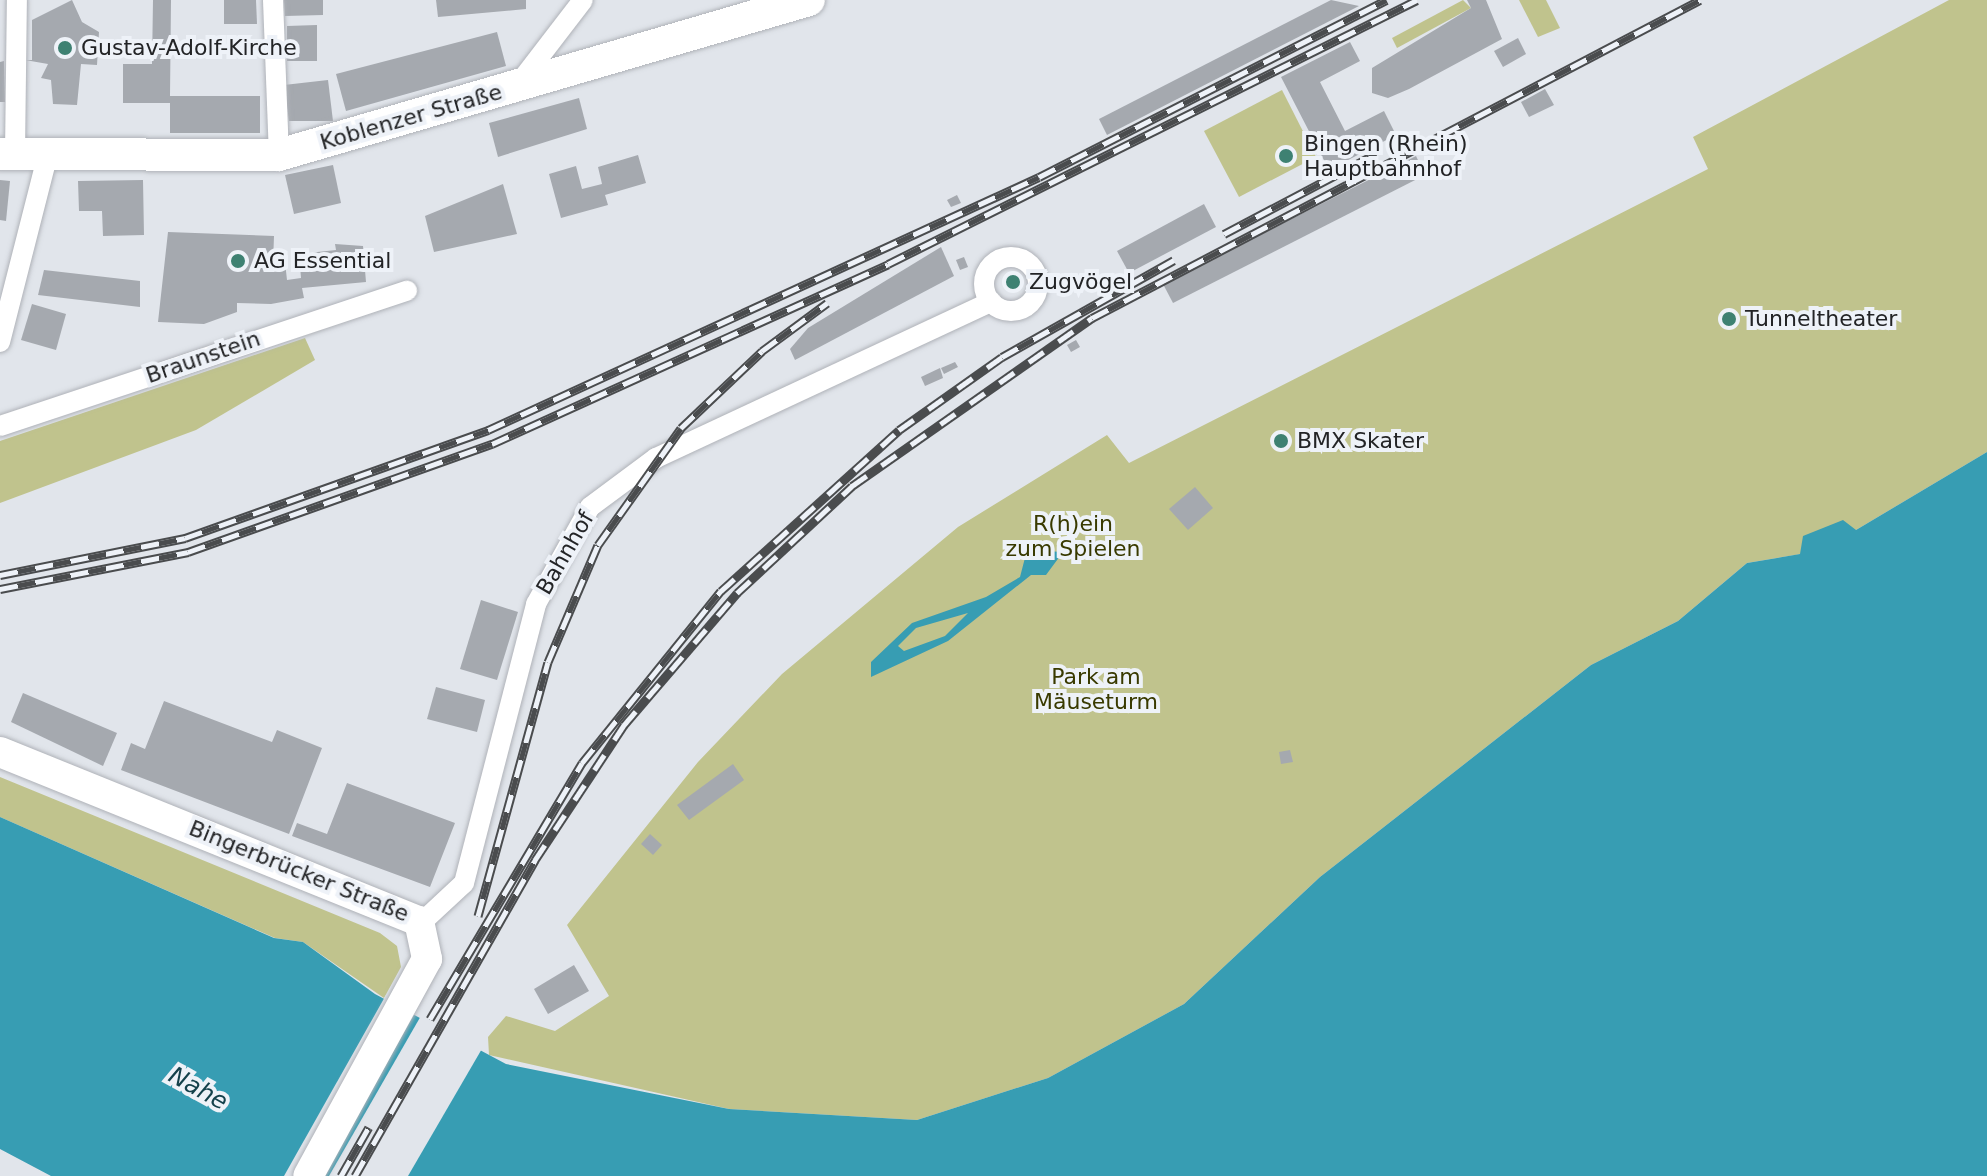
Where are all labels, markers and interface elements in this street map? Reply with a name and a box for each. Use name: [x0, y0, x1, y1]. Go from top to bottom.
place label: Gustav-Adolf-Kirche: [81, 35, 297, 61]
marker: Gustav-Adolf-Kirche: [56, 39, 74, 57]
street label: Koblenzer Straße: [317, 78, 505, 156]
place label: Bingen (Rhein) Hauptbahnhof: [1304, 130, 1468, 182]
marker: Bingen (Rhein) Hauptbahnhof: [1275, 145, 1297, 167]
place label: AG Essential: [254, 248, 391, 274]
marker: AG Essential: [229, 252, 247, 270]
place label: Zugvögel: [1029, 269, 1132, 295]
marker: Zugvögel: [1004, 273, 1022, 291]
place label: Tunneltheater: [1745, 306, 1897, 332]
marker: Tunneltheater: [1720, 310, 1738, 328]
street label: Braunstein: [142, 325, 264, 389]
place label: BMX Skater: [1297, 428, 1424, 454]
marker: BMX Skater: [1272, 432, 1290, 450]
street label: Bahnhof: [531, 507, 599, 599]
park label: R(h)ein zum Spielen: [1005, 510, 1141, 562]
park label: Park am Mäuseturm: [1034, 663, 1158, 714]
street label: Bingerbrücker Straße: [185, 815, 413, 927]
water label: Nahe: [164, 1061, 232, 1117]

